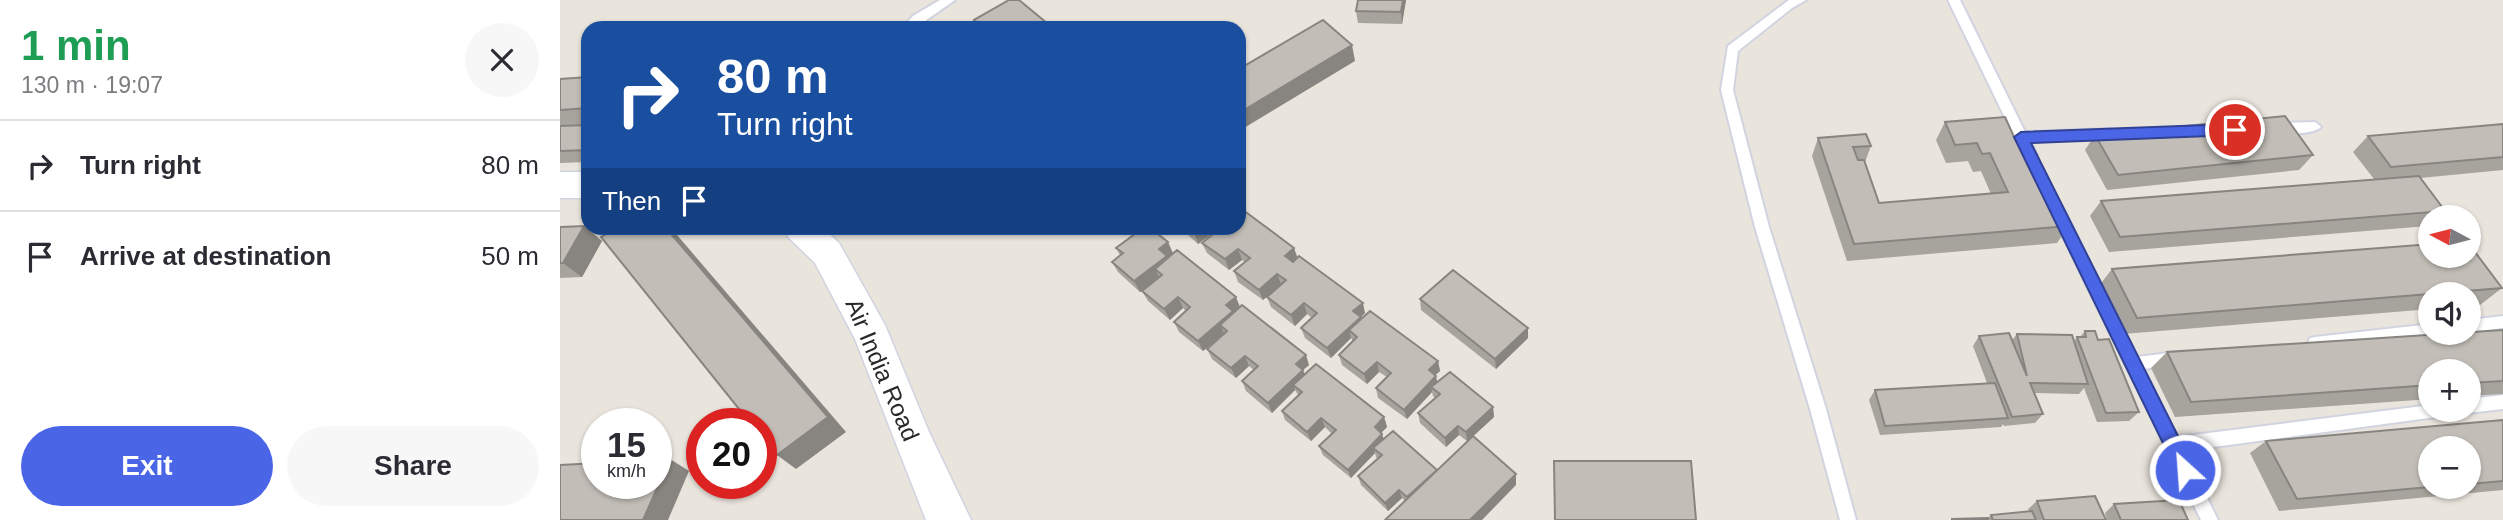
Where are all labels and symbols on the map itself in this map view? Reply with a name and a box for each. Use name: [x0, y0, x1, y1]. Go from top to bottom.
pin: [2205, 100, 2265, 160]
north arrow: [2418, 205, 2482, 268]
street label: Air India Road: [840, 295, 925, 445]
speed limit sign: 20: [686, 408, 777, 499]
position arrow: [2148, 433, 2222, 507]

